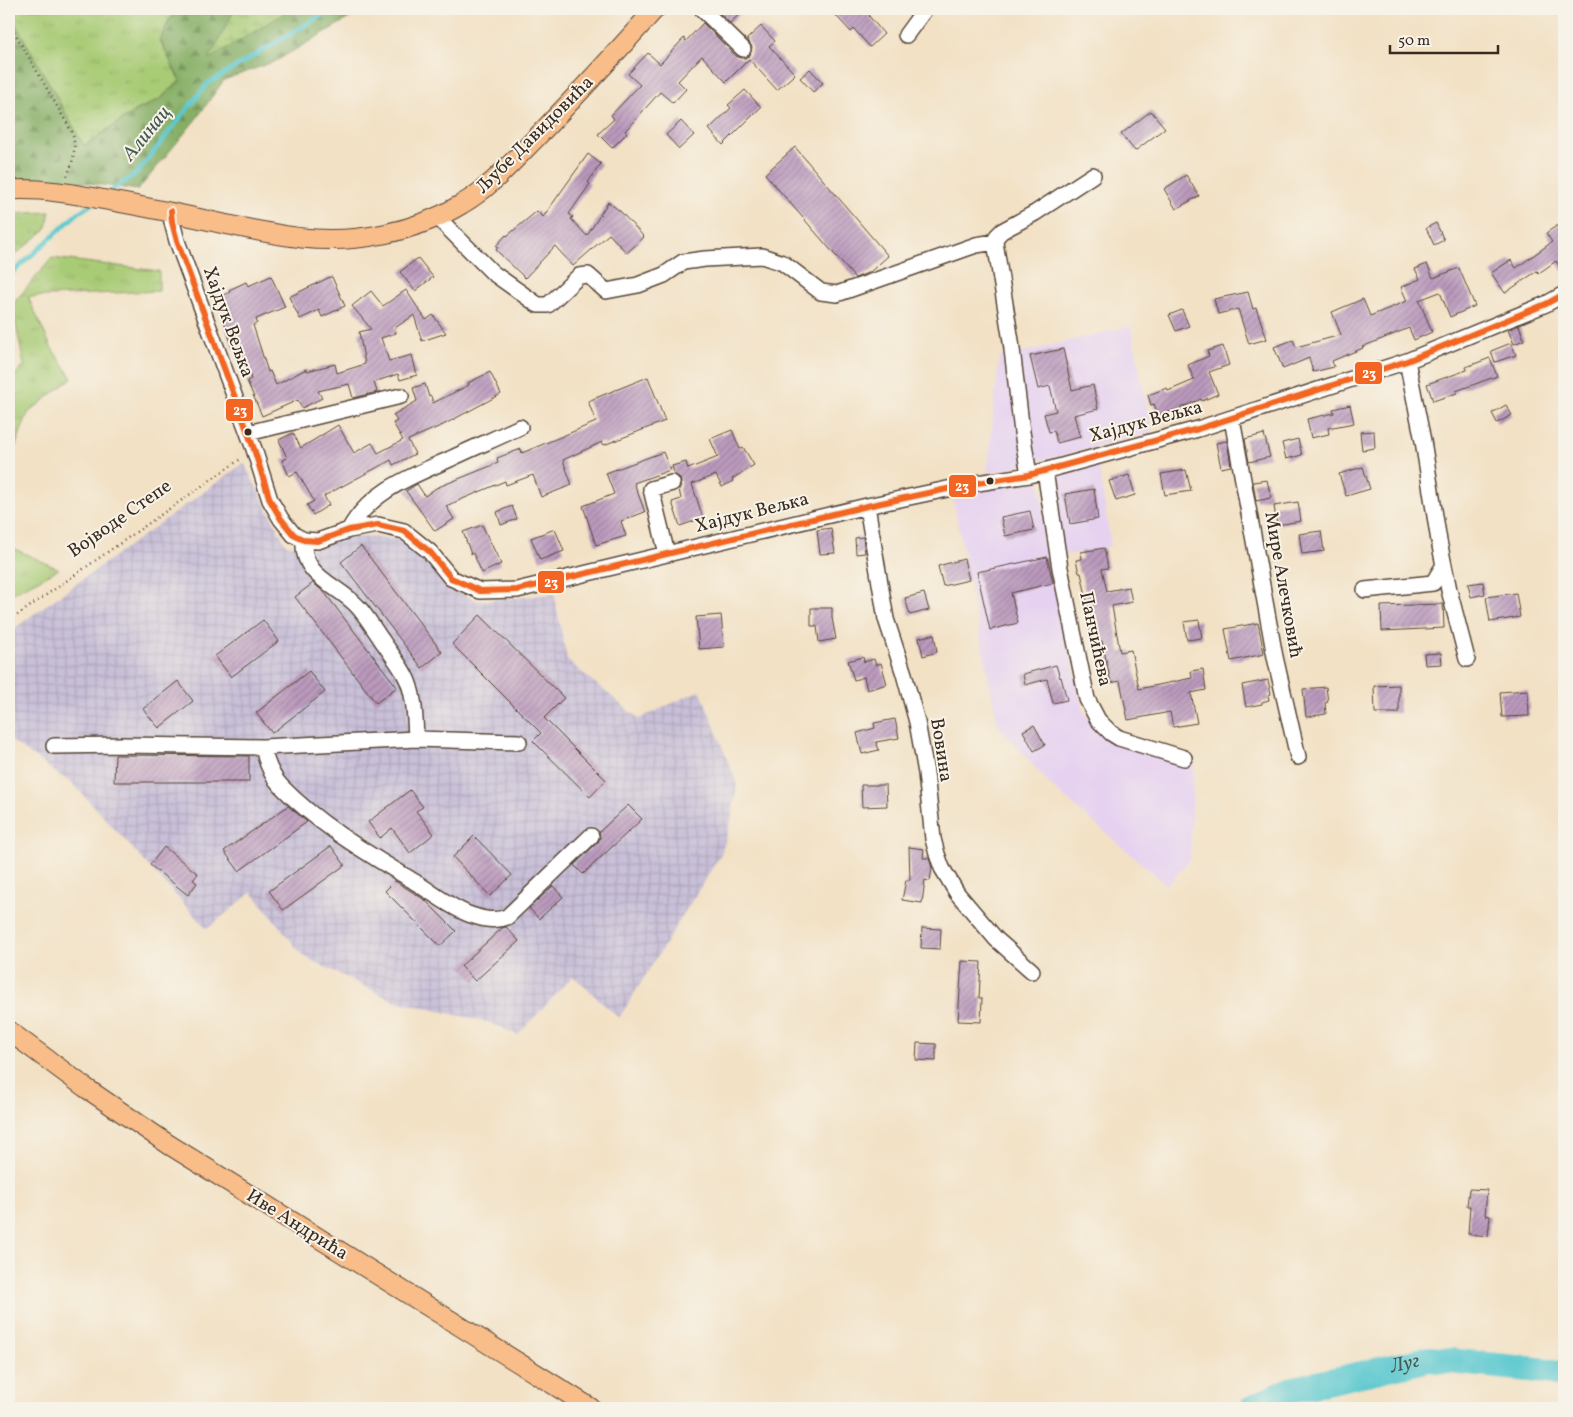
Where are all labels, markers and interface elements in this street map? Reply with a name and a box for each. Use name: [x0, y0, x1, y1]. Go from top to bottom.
scale bar: [1390, 22, 1498, 54]
text: 50 m: [1398, 31, 1430, 52]
street label: Љубе Давидовића: [470, 70, 600, 200]
water label: Алинац: [115, 100, 178, 168]
street label: Хајдук Вељка: [196, 263, 260, 381]
line badge: 23: [1354, 361, 1383, 385]
text: 23: [1362, 365, 1376, 384]
street label: Хајдук Вељка: [1087, 394, 1205, 450]
line badge: 23: [225, 398, 254, 422]
text: 23: [233, 402, 247, 421]
unlabelled marker: [243, 427, 253, 437]
street label: Војводе Степе: [63, 474, 177, 564]
line badge: 23: [948, 474, 977, 498]
unlabelled marker: [985, 476, 995, 486]
text: 23: [955, 478, 969, 497]
street label: Хајдук Вељка: [692, 486, 812, 540]
street label: Мире Алечковић: [1257, 510, 1309, 660]
line badge: 23: [537, 570, 565, 594]
text: 23: [544, 574, 558, 593]
street label: Панчићева: [1072, 589, 1118, 689]
street label: Вовина: [923, 716, 959, 784]
street label: Иве Андрића: [241, 1183, 353, 1267]
water label: Луг: [1387, 1347, 1423, 1381]

